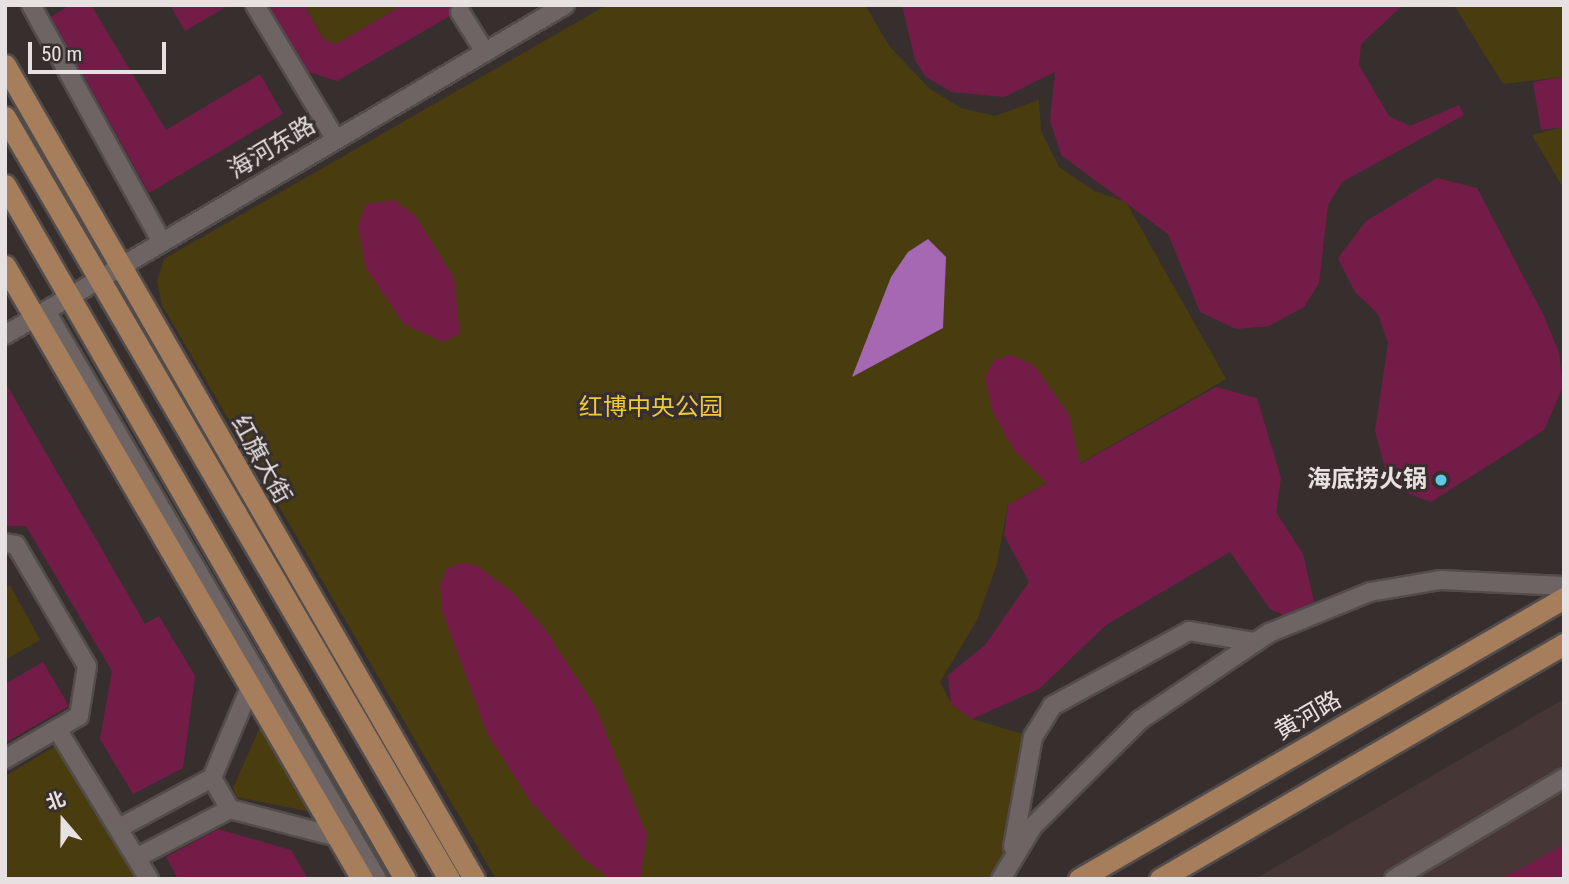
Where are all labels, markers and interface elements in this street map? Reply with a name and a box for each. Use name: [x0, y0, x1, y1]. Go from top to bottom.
scale bar: [32, 28, 170, 72]
text: 50 m: [41, 42, 82, 66]
street label: 海河东路: [223, 111, 321, 185]
park label: 红博中央公园: [579, 394, 723, 422]
street label: 红旗大街: [225, 411, 297, 509]
place label: 海底捞火锅: [1307, 466, 1427, 494]
marker: 海底捞火锅: [1433, 472, 1449, 488]
street label: 黄河路: [1270, 686, 1346, 746]
north arrow: [28, 786, 98, 856]
text: 北: [43, 787, 69, 815]

